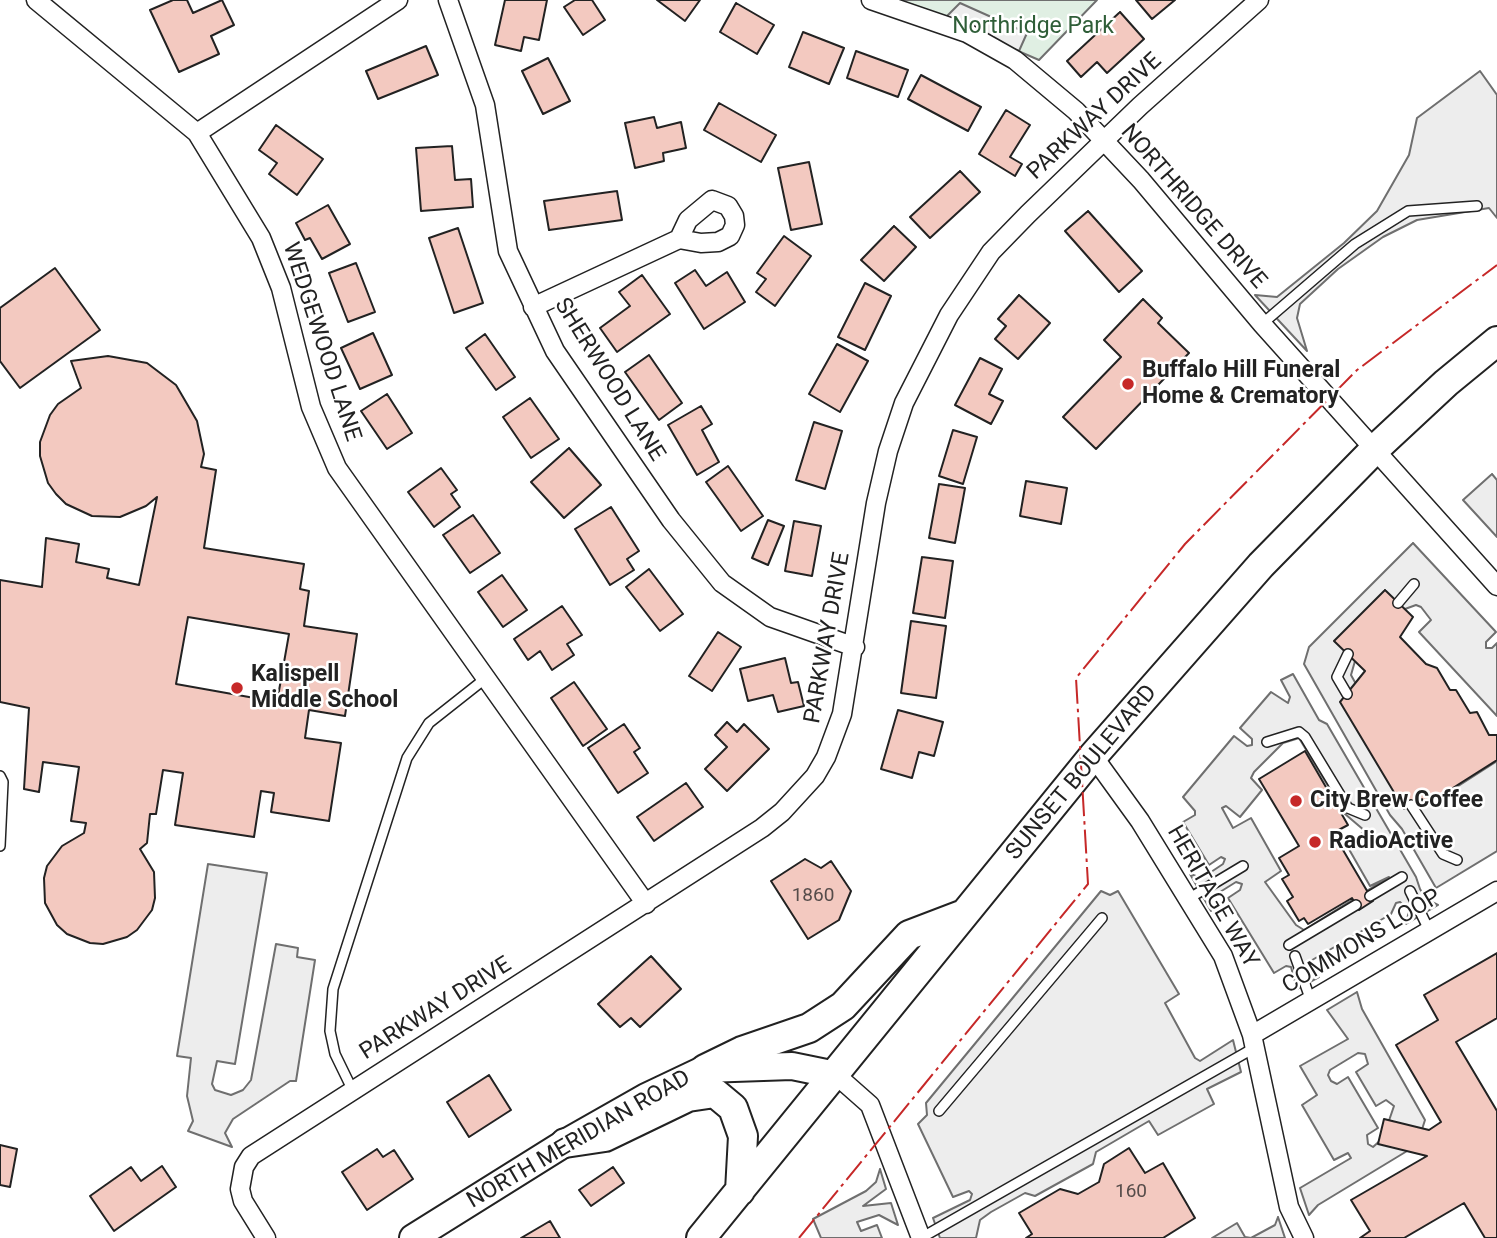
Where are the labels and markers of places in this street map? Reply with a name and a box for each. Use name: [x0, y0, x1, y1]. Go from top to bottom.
place label: Buffalo Hill Funeral Home & Crematory: [1142, 357, 1340, 411]
marker: Buffalo Hill Funeral Home & Crematory: [1120, 376, 1136, 392]
place label: Kalispell Middle School: [251, 661, 398, 715]
marker: Kalispell Middle School: [229, 680, 245, 696]
place label: City Brew Coffee: [1310, 787, 1483, 815]
marker: City Brew Coffee: [1288, 793, 1304, 809]
place label: RadioActive: [1329, 828, 1453, 856]
marker: RadioActive: [1307, 834, 1323, 850]

